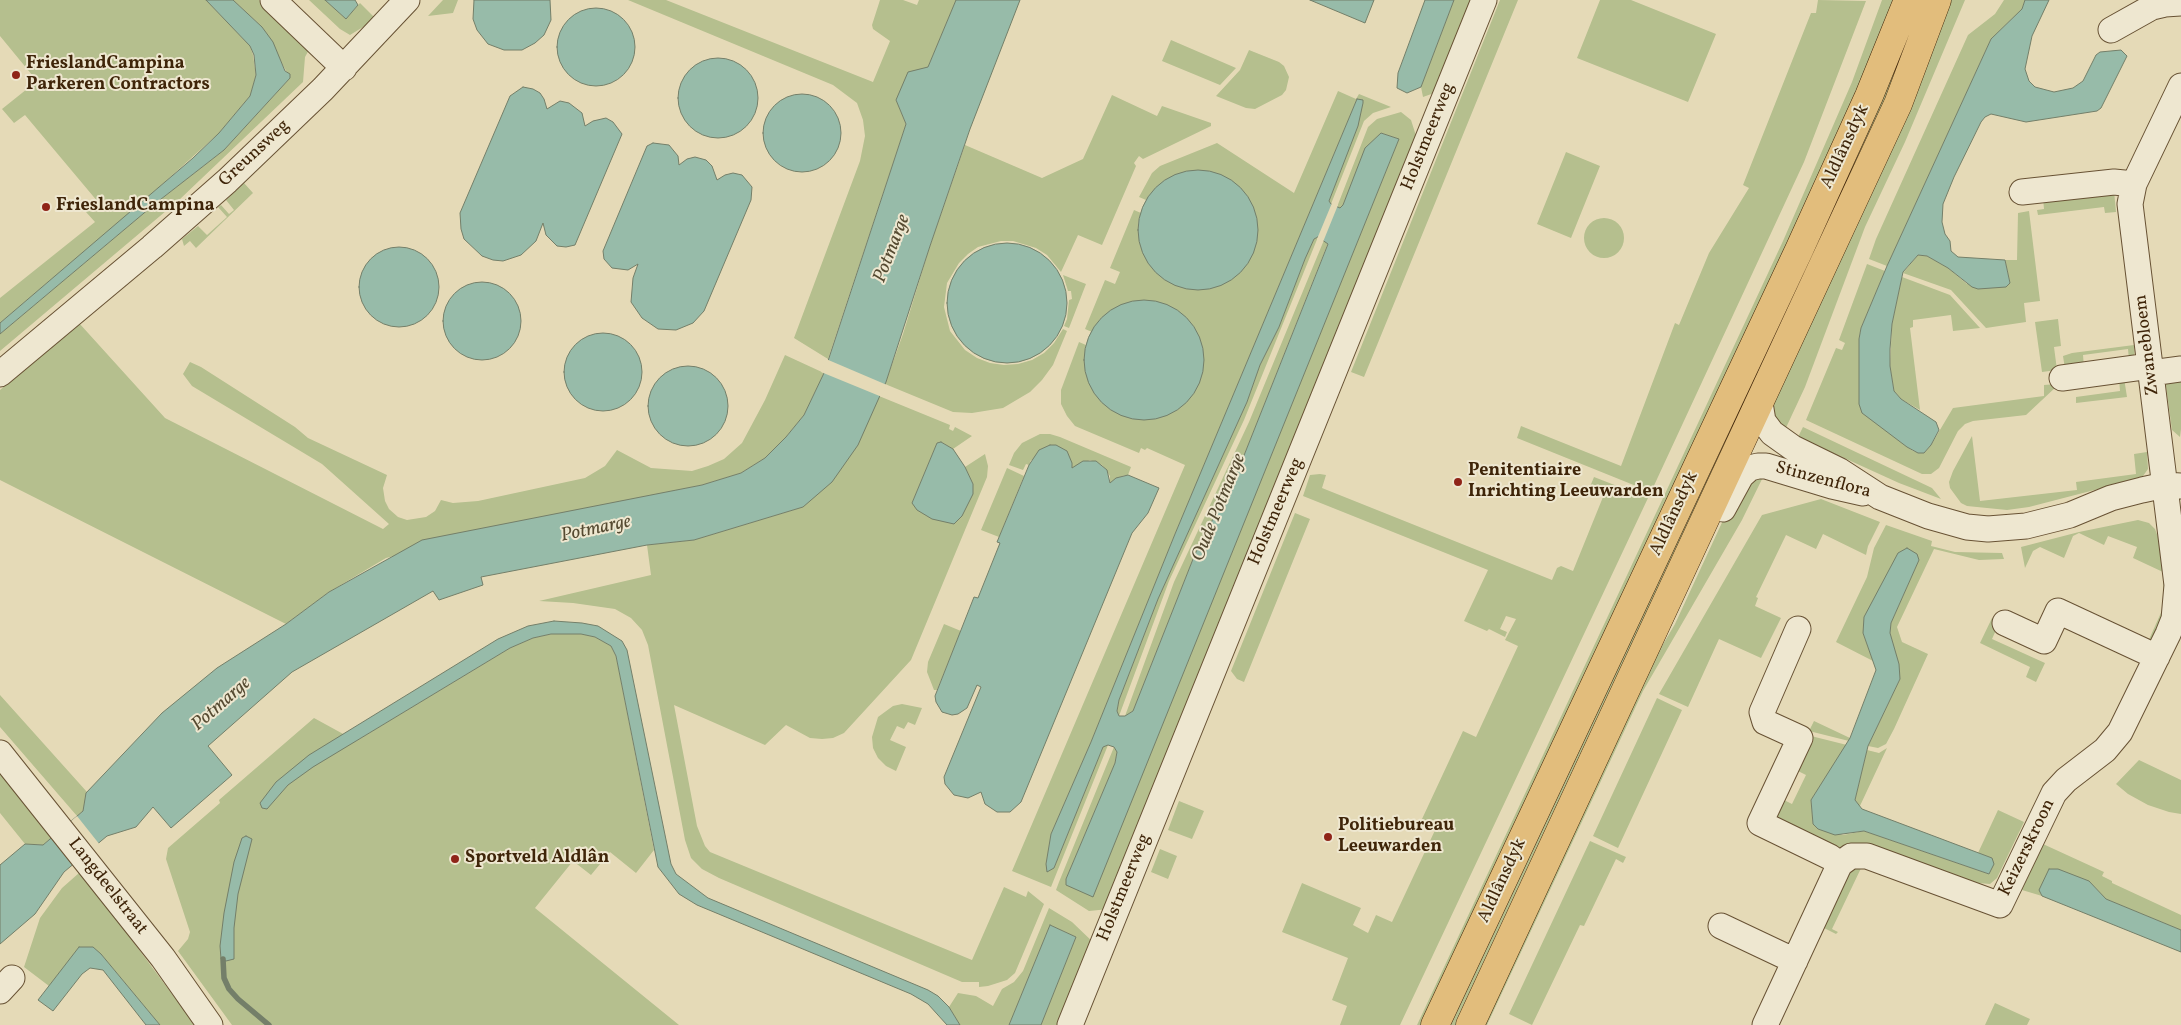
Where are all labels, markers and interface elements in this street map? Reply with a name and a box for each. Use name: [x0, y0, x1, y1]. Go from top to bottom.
place label: FrieslandCampina Parkeren Contractors: [26, 54, 210, 96]
marker: FrieslandCampina Parkeren Contractors: [10, 69, 22, 81]
street label: Holstmeerweg: [1398, 80, 1460, 194]
street label: Aldlânsdyk: [1817, 101, 1875, 193]
street label: Greunsweg: [215, 116, 295, 192]
place label: FrieslandCampina: [56, 196, 215, 218]
marker: FrieslandCampina: [40, 201, 52, 213]
water label: Potmarge: [870, 212, 916, 286]
street label: Zwanebloem: [2131, 293, 2165, 397]
water label: Oude Potmarge: [1188, 451, 1252, 565]
street label: Holstmeerweg: [1245, 455, 1309, 569]
street label: Stinzenflora: [1773, 458, 1873, 504]
place label: Penitentiaire Inrichting Leeuwarden: [1468, 461, 1664, 504]
street label: Aldlânsdyk: [1646, 468, 1704, 560]
marker: Penitentiaire Inrichting Leeuwarden: [1452, 476, 1464, 488]
water label: Potmarge: [559, 511, 633, 549]
water label: Potmarge: [188, 673, 256, 737]
street label: Keizerskroon: [1995, 796, 2061, 900]
place label: Politiebureau Leeuwarden: [1338, 816, 1454, 859]
street label: Holstmeerweg: [1094, 831, 1156, 945]
marker: Politiebureau Leeuwarden: [1322, 831, 1334, 843]
street label: Langdeelstraat: [62, 834, 152, 940]
street label: Aldlânsdyk: [1474, 835, 1532, 927]
place label: Sportveld Aldlân: [465, 848, 609, 870]
marker: Sportveld Aldlân: [449, 853, 461, 865]

